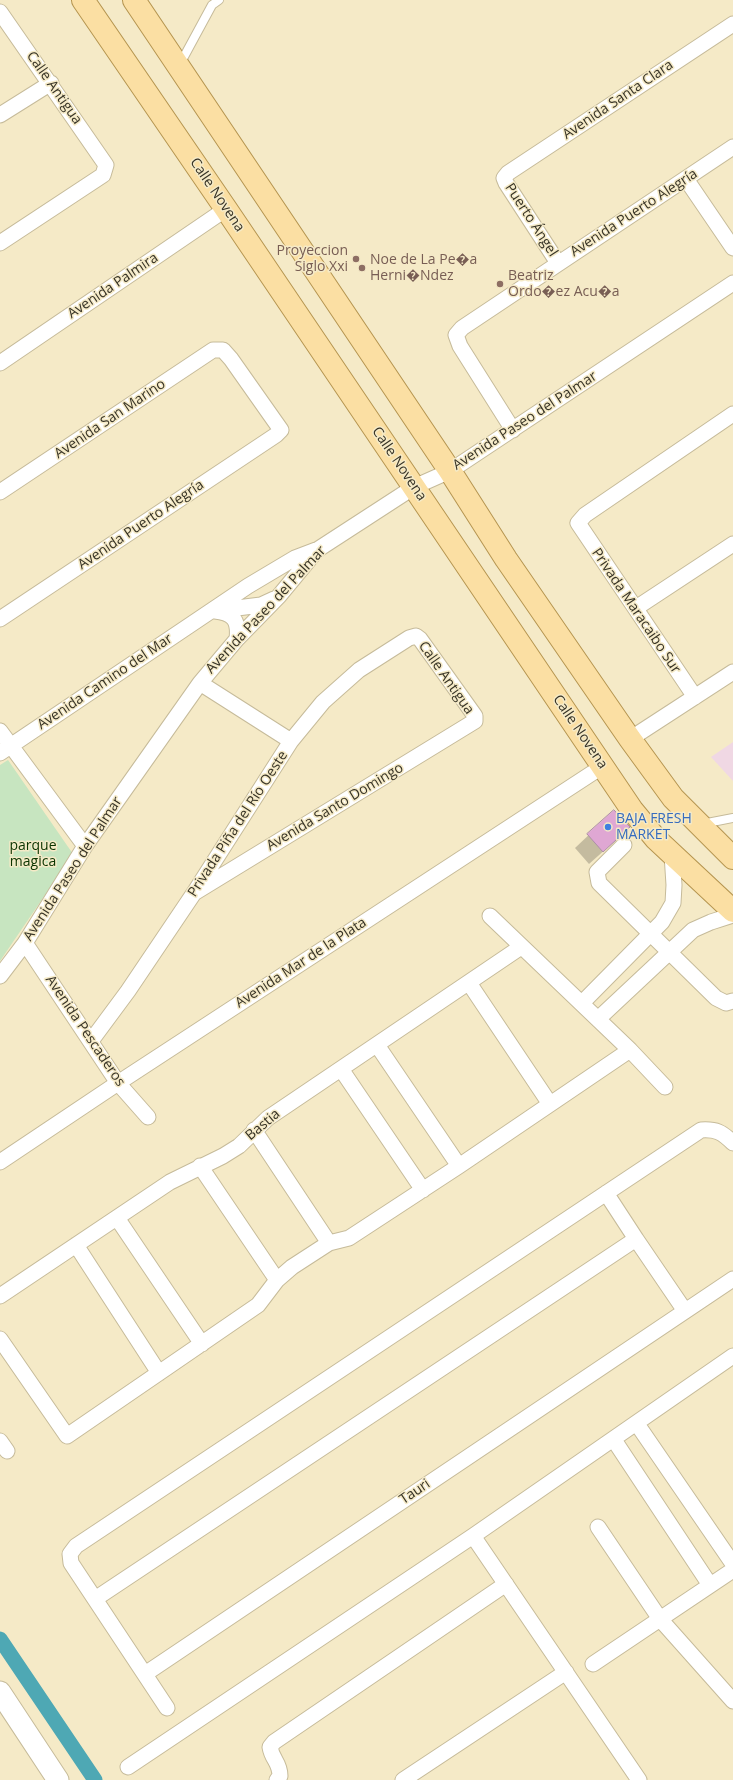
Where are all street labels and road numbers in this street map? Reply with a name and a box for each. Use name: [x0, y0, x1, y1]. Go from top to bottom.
street label: Calle Antigua: [23, 48, 85, 128]
street label: Avenida Santa Clara: [559, 57, 677, 143]
street label: Calle Novena: [186, 155, 248, 235]
street label: Avenida Puerto Alegría: [567, 166, 701, 260]
street label: Puerto Ángel: [501, 180, 561, 260]
street label: Avenida Palmira: [65, 250, 161, 322]
street label: Avenida Paseo del Palmar: [450, 368, 600, 474]
street label: Avenida San Marino: [51, 376, 169, 462]
street label: Calle Novena: [368, 424, 430, 504]
street label: Avenida Puerto Alegría: [75, 477, 207, 573]
street label: Avenida Paseo del Palmar: [202, 543, 330, 677]
street label: Privada Maracaibo Sur: [588, 545, 684, 677]
street label: Avenida Camino del Mar: [34, 631, 176, 733]
street label: Calle Antigua: [415, 638, 477, 718]
street label: Calle Novena: [549, 692, 611, 772]
street label: Privada Piña del Río Oeste: [185, 748, 291, 900]
street label: Avenida Santo Domingo: [264, 759, 406, 855]
street label: Avenida Paseo del Palmar: [20, 794, 126, 944]
street label: Avenida Mar de la Plata: [232, 914, 370, 1012]
street label: Avenida Pescaderos: [42, 972, 128, 1090]
street label: Bastia: [242, 1106, 284, 1144]
street label: Tauri: [396, 1476, 434, 1508]

